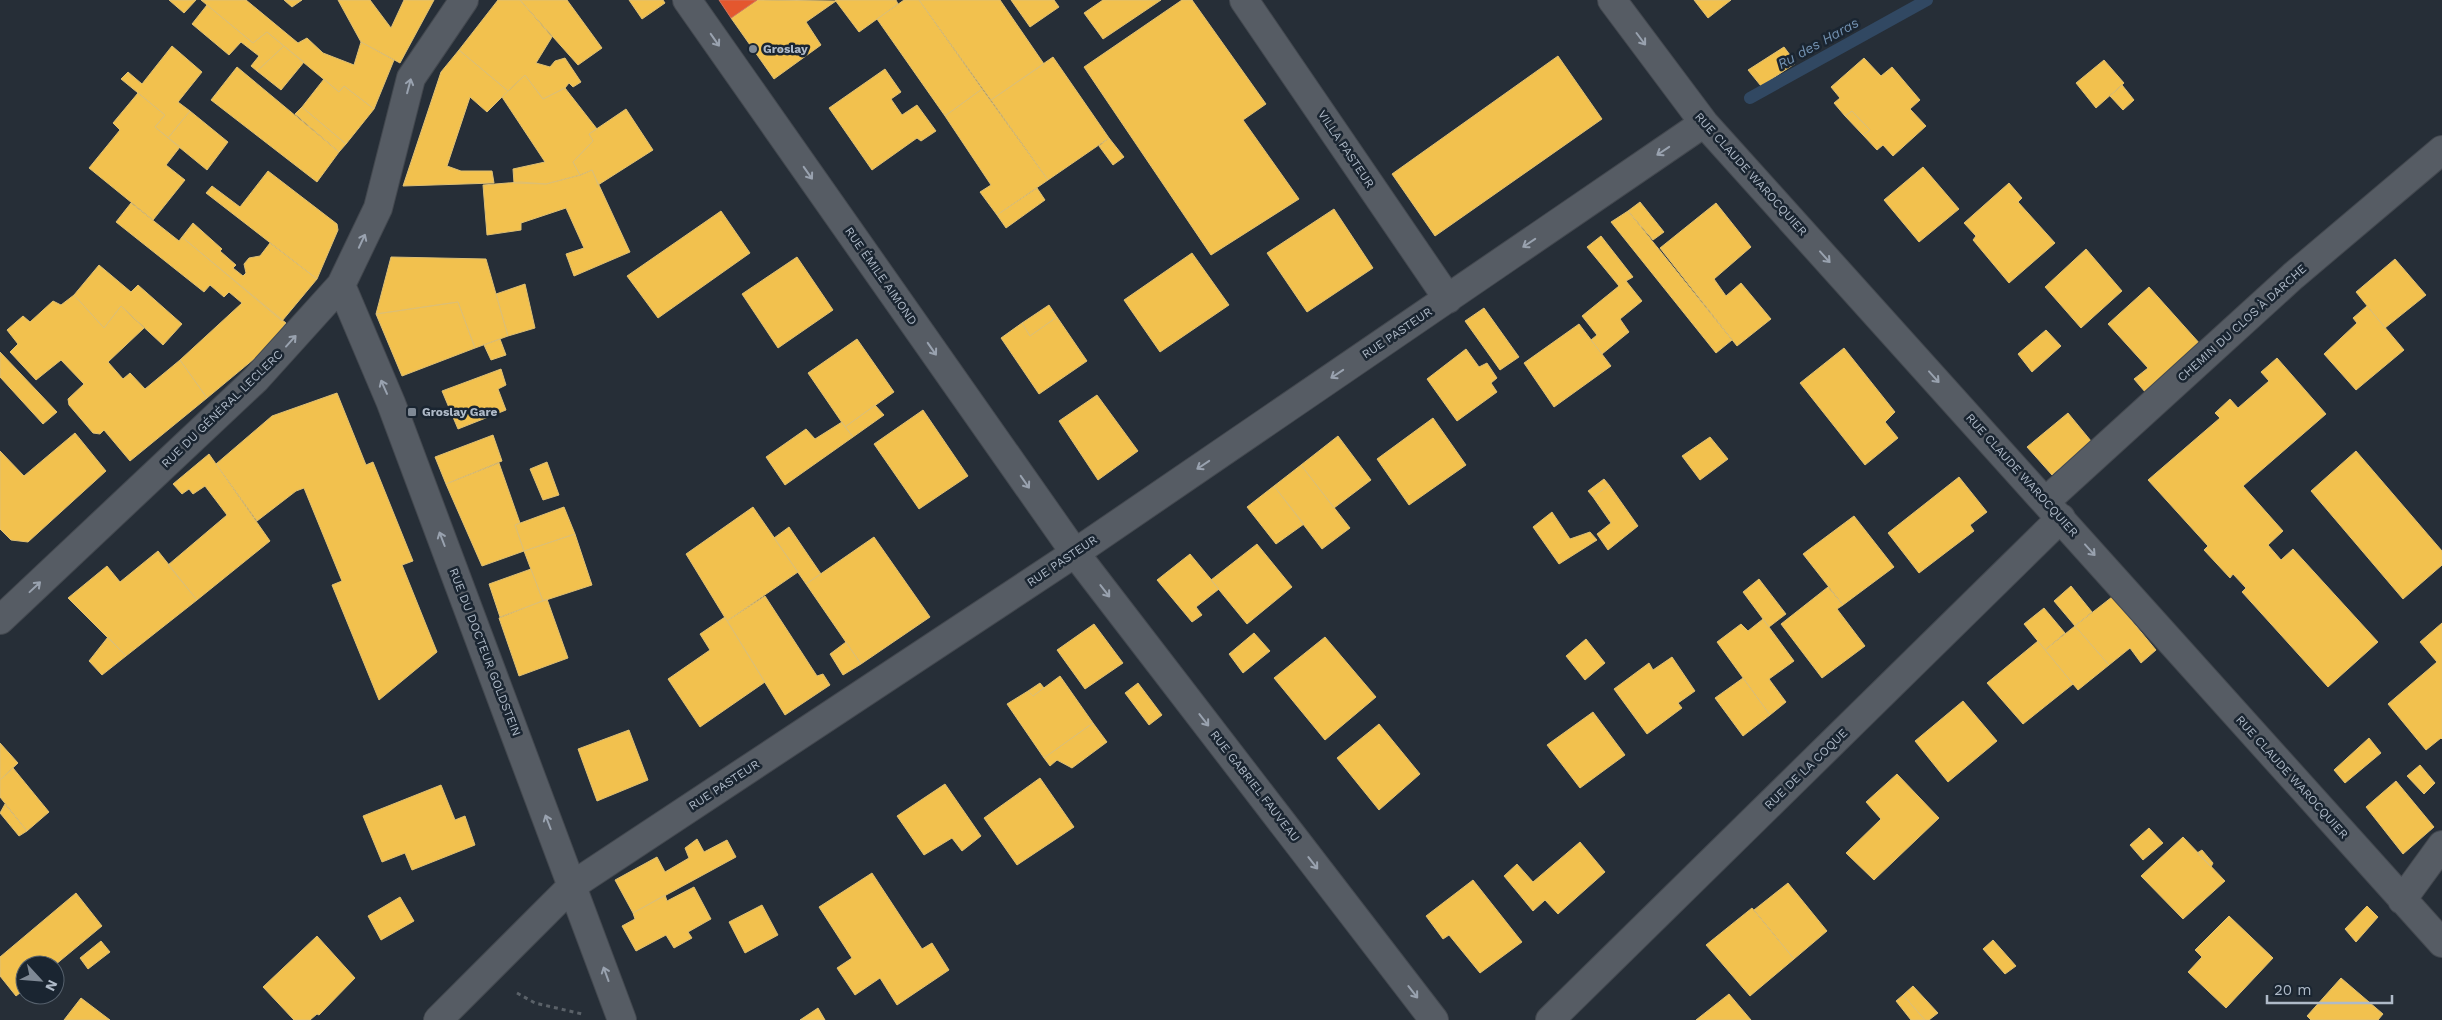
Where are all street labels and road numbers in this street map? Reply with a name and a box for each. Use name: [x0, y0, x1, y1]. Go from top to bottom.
street label: VILLA PASTEUR: [1315, 108, 1377, 190]
street label: RUE CLAUDE WAROCQUIER: [1692, 110, 1810, 238]
street label: RUE ÉMILE AIMOND: [842, 224, 920, 328]
street label: CHEMIN DU CLOS À DARCHE: [2175, 261, 2310, 385]
street label: RUE PASTEUR: [1359, 304, 1435, 362]
street label: RUE DU GÉNÉRAL LECLERC: [159, 347, 285, 471]
street label: RUE CLAUDE WAROCQUIER: [1963, 411, 2081, 539]
street label: RUE PASTEUR: [1024, 532, 1100, 590]
street label: RUE DU DOCTEUR GOLDSTEIN: [446, 566, 524, 738]
street label: RUE CLAUDE WAROCQUIER: [2233, 713, 2351, 841]
street label: RUE DE LA COQUE: [1762, 726, 1851, 812]
street label: RUE GABRIEL FAUVEAU: [1207, 728, 1303, 844]
street label: RUE PASTEUR: [686, 757, 762, 813]

